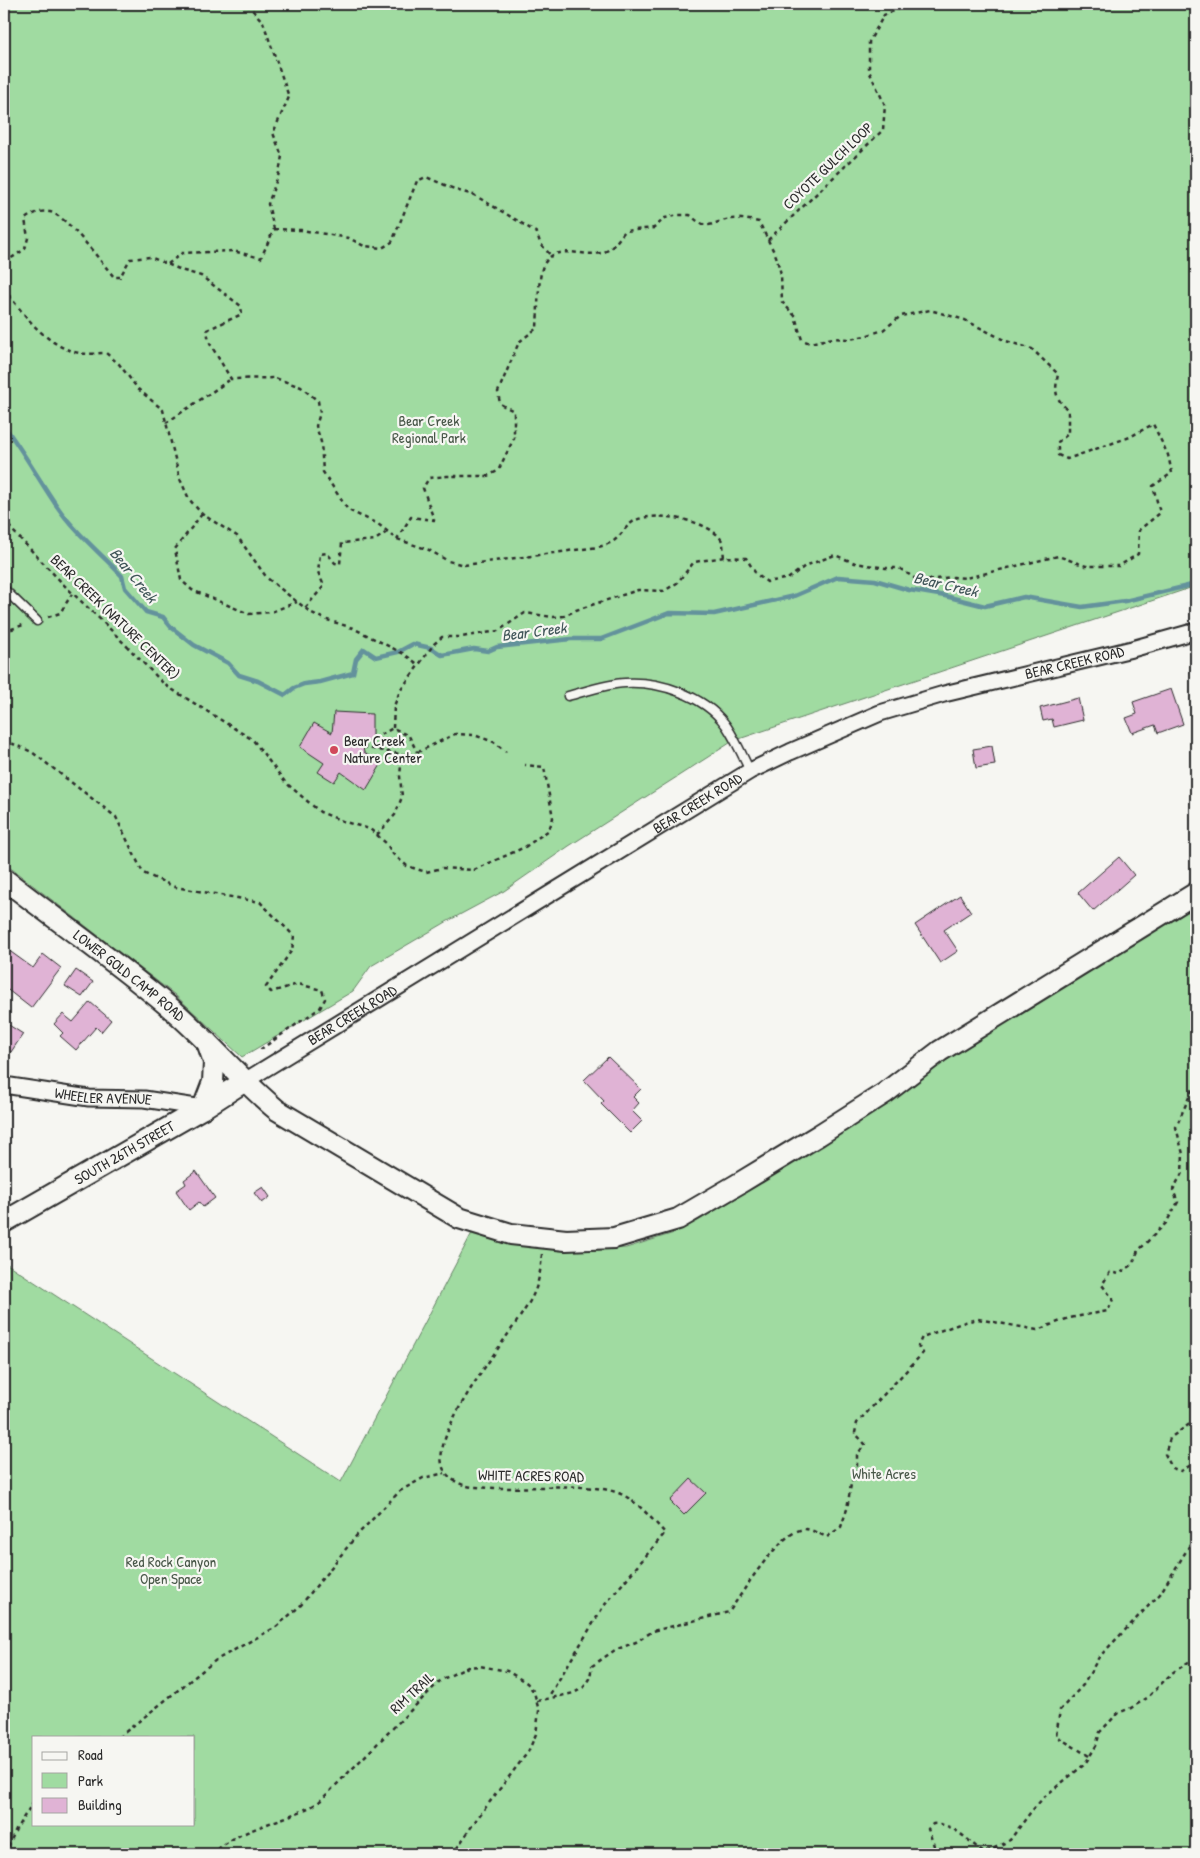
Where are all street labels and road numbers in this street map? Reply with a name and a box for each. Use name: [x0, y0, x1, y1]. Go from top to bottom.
street label: COYOTE GULCH LOOP: [778, 117, 877, 214]
street label: BEAR CREEK (NATURE CENTER): [46, 549, 185, 684]
street label: BEAR CREEK ROAD: [1023, 640, 1127, 684]
street label: BEAR CREEK ROAD: [649, 767, 747, 838]
street label: LOWER GOLD CAMP ROAD: [69, 925, 190, 1026]
street label: BEAR CREEK ROAD: [304, 979, 401, 1050]
street label: WHEELER AVENUE: [53, 1082, 154, 1110]
street label: SOUTH 26TH STREET: [70, 1115, 179, 1190]
street label: WHITE ACRES ROAD: [478, 1464, 585, 1487]
street label: RIM TRAIL: [385, 1667, 438, 1718]

